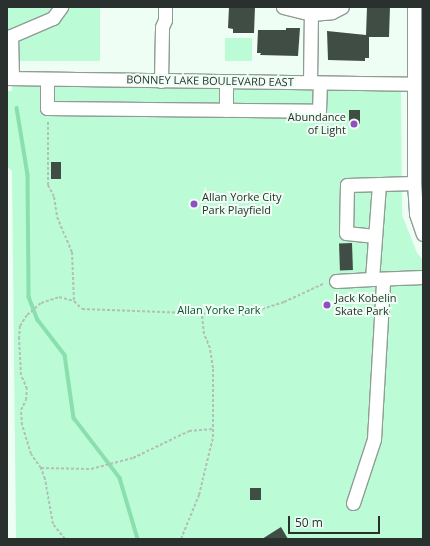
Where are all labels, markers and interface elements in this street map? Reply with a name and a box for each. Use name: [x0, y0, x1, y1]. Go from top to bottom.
street label: BONNEY LAKE BOULEVARD EAST: [126, 73, 294, 89]
place label: Abundance of Light: [288, 111, 346, 137]
marker: Abundance of Light: [349, 119, 359, 129]
place label: Allan Yorke City Park Playfield: [202, 191, 281, 217]
marker: Allan Yorke City Park Playfield: [189, 199, 199, 209]
place label: Jack Kobelin Skate Park: [335, 292, 397, 318]
marker: Jack Kobelin Skate Park: [322, 300, 332, 310]
park label: Allan Yorke Park: [177, 303, 261, 317]
scale bar: [290, 508, 382, 534]
text: 50 m: [295, 514, 323, 531]

